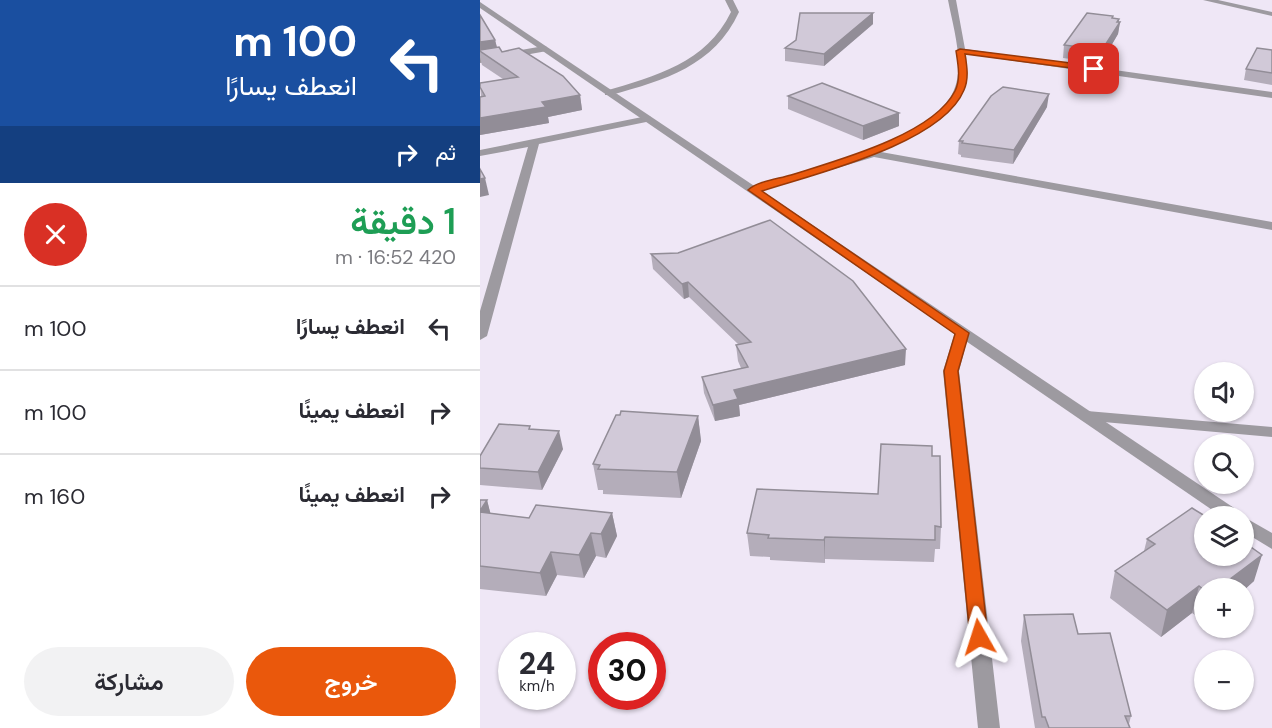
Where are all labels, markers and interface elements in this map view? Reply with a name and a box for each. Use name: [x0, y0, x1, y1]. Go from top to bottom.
text: 100 m: [233, 14, 357, 69]
icon: left: [378, 24, 456, 102]
pin: [1068, 43, 1119, 94]
icon: arrive: [1077, 52, 1110, 85]
text: انعطف يسارًا: [225, 68, 357, 103]
icon: right: [390, 138, 423, 171]
text: ثم: [435, 138, 456, 167]
text: 1 دقيقة: [350, 198, 456, 245]
button: close: [24, 203, 87, 266]
text: 420 m · 16:52: [335, 244, 456, 270]
text: انعطف يسارًا: [296, 312, 405, 341]
icon: left: [423, 312, 456, 345]
text: 100 m: [24, 314, 86, 343]
map controls: [1194, 362, 1254, 710]
button: sound: [1194, 362, 1254, 422]
text: انعطف يمينًا: [298, 396, 405, 425]
icon: right: [423, 396, 456, 429]
text: 100 m: [24, 398, 86, 427]
button: search: [1194, 434, 1254, 494]
text: انعطف يمينًا: [298, 480, 405, 509]
icon: right: [423, 480, 456, 513]
text: 160 m: [24, 482, 85, 511]
button: layers: [1194, 506, 1254, 566]
button: +: [1194, 578, 1254, 638]
position arrow: [947, 605, 1011, 669]
speed limit sign: 30: [588, 632, 666, 710]
text: 24: [519, 644, 555, 683]
button: مشاركة: [24, 647, 234, 716]
button: خروج: [246, 647, 456, 716]
button: −: [1194, 650, 1254, 710]
text: km/h: [519, 676, 555, 696]

